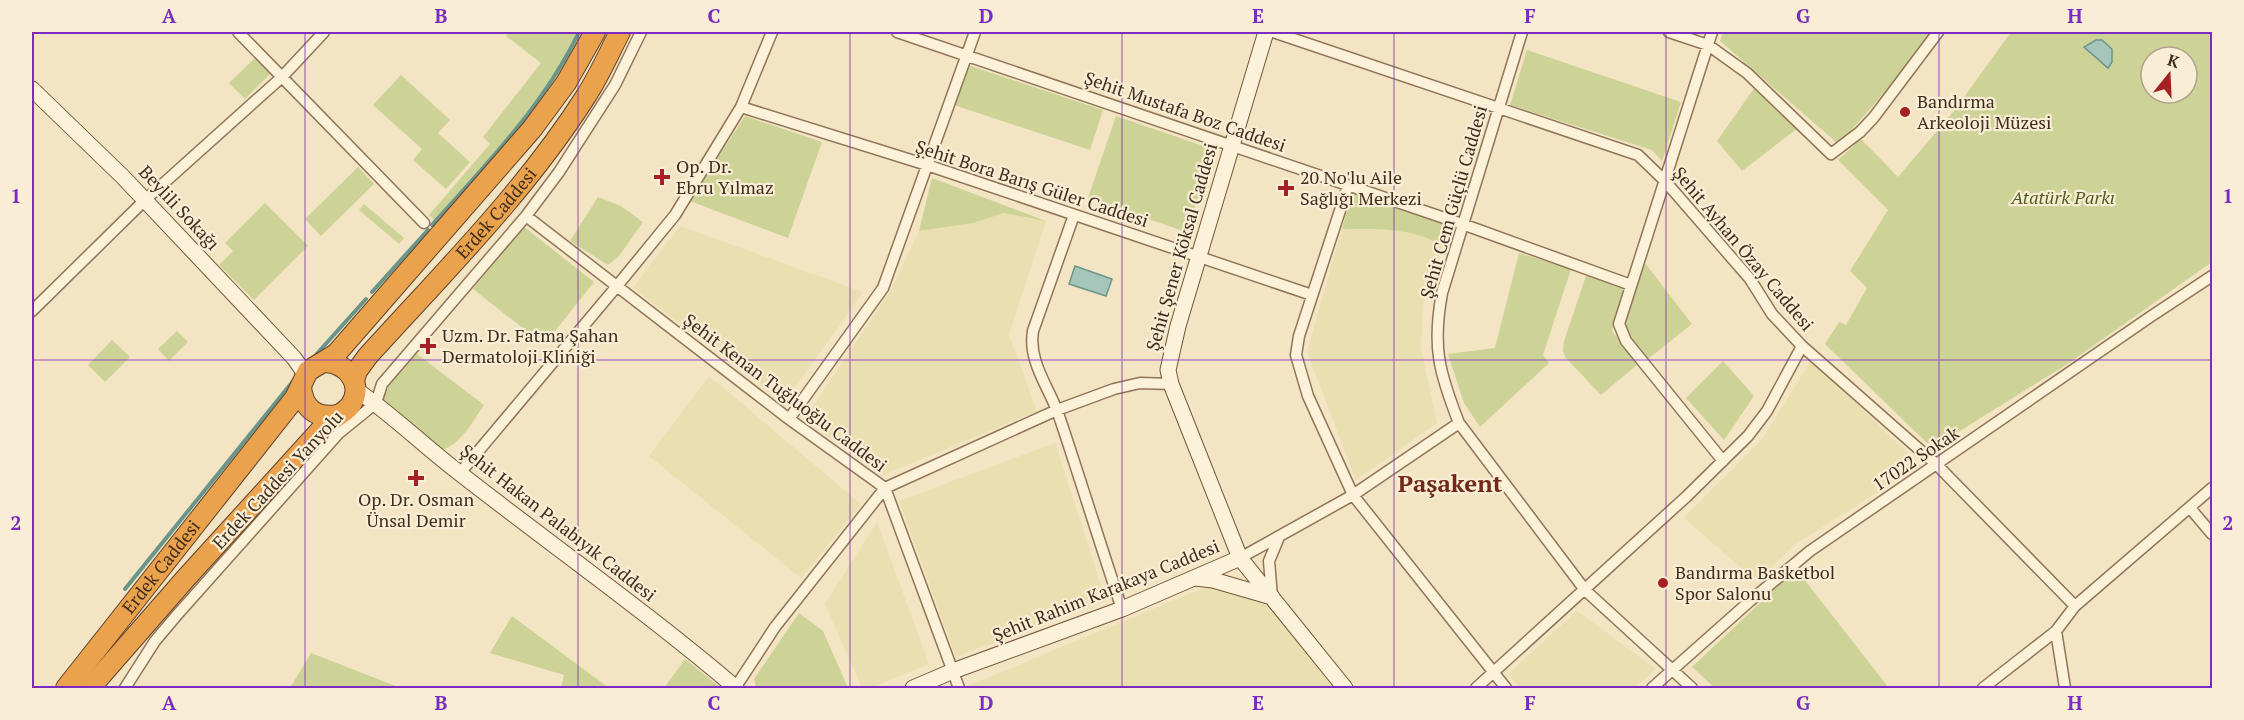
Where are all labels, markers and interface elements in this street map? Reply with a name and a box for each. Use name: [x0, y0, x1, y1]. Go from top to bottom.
text: A: [162, 2, 177, 29]
text: B: [435, 2, 448, 29]
text: C: [707, 2, 721, 29]
text: D: [979, 2, 993, 29]
text: E: [1252, 2, 1264, 29]
text: F: [1524, 2, 1536, 29]
text: G: [1796, 2, 1810, 29]
text: H: [2067, 2, 2083, 29]
north arrow: [2139, 45, 2199, 105]
text: K: [2165, 49, 2183, 73]
street label: Şehit Mustafa Boz Caddesi: [1081, 65, 1289, 157]
place label: Bandırma Arkeoloji Müzesi: [1917, 89, 2051, 134]
street label: Şehit Cem Güçlü Caddesi: [1414, 102, 1492, 301]
marker: Bandırma Arkeoloji Müzesi: [1898, 105, 1912, 119]
street label: Şehit Bora Barış Güler Caddesi: [913, 134, 1152, 232]
street label: Şehit Şener Köksal Caddesi: [1140, 140, 1222, 353]
place label: Op. Dr. Ebru Yılmaz: [676, 154, 774, 199]
street label: Beylili Sokağı: [134, 160, 225, 255]
street label: Şehit Ayhan Özay Caddesi: [1668, 161, 1820, 336]
street label: Erdek Caddesi: [450, 162, 542, 264]
place label: 20 No'lu Aile Sağlığı Merkezi: [1300, 165, 1422, 210]
marker: Op. Dr. Ebru Yılmaz: [653, 168, 671, 186]
marker: 20 No'lu Aile Sağlığı Merkezi: [1277, 179, 1295, 197]
text: 1: [10, 182, 22, 209]
text: 1: [2222, 182, 2234, 209]
park label: Atatürk Parkı: [2010, 185, 2115, 209]
street label: Şehit Kenan Tuğluoğlu Caddesi: [679, 308, 892, 477]
place label: Uzm. Dr. Fatma Şahan Dermatoloji Kliniği: [442, 323, 619, 368]
marker: Uzm. Dr. Fatma Şahan Dermatoloji Kliniği: [419, 337, 437, 355]
street label: Erdek Caddesi Yanyolu: [207, 405, 348, 554]
street label: 17022 Sokak: [1867, 420, 1964, 496]
street label: Şehit Hakan Palabıyık Caddesi: [456, 438, 661, 606]
district label: Paşakent: [1398, 467, 1503, 499]
marker: Op. Dr. Osman Ünsal Demir: [407, 469, 425, 487]
place label: Op. Dr. Osman Ünsal Demir: [358, 487, 474, 532]
text: 2: [10, 509, 22, 536]
text: 2: [2222, 509, 2234, 536]
street label: Erdek Caddesi: [116, 515, 205, 618]
street label: Şehit Rahim Karakaya Caddesi: [989, 533, 1223, 647]
place label: Bandırma Basketbol Spor Salonu: [1675, 560, 1835, 605]
marker: Bandırma Basketbol Spor Salonu: [1656, 576, 1670, 590]
text: A: [162, 689, 177, 716]
text: B: [435, 689, 448, 716]
text: C: [707, 689, 721, 716]
text: D: [979, 689, 993, 716]
text: E: [1252, 689, 1264, 716]
text: F: [1524, 689, 1536, 716]
text: G: [1796, 689, 1810, 716]
text: H: [2067, 689, 2083, 716]

